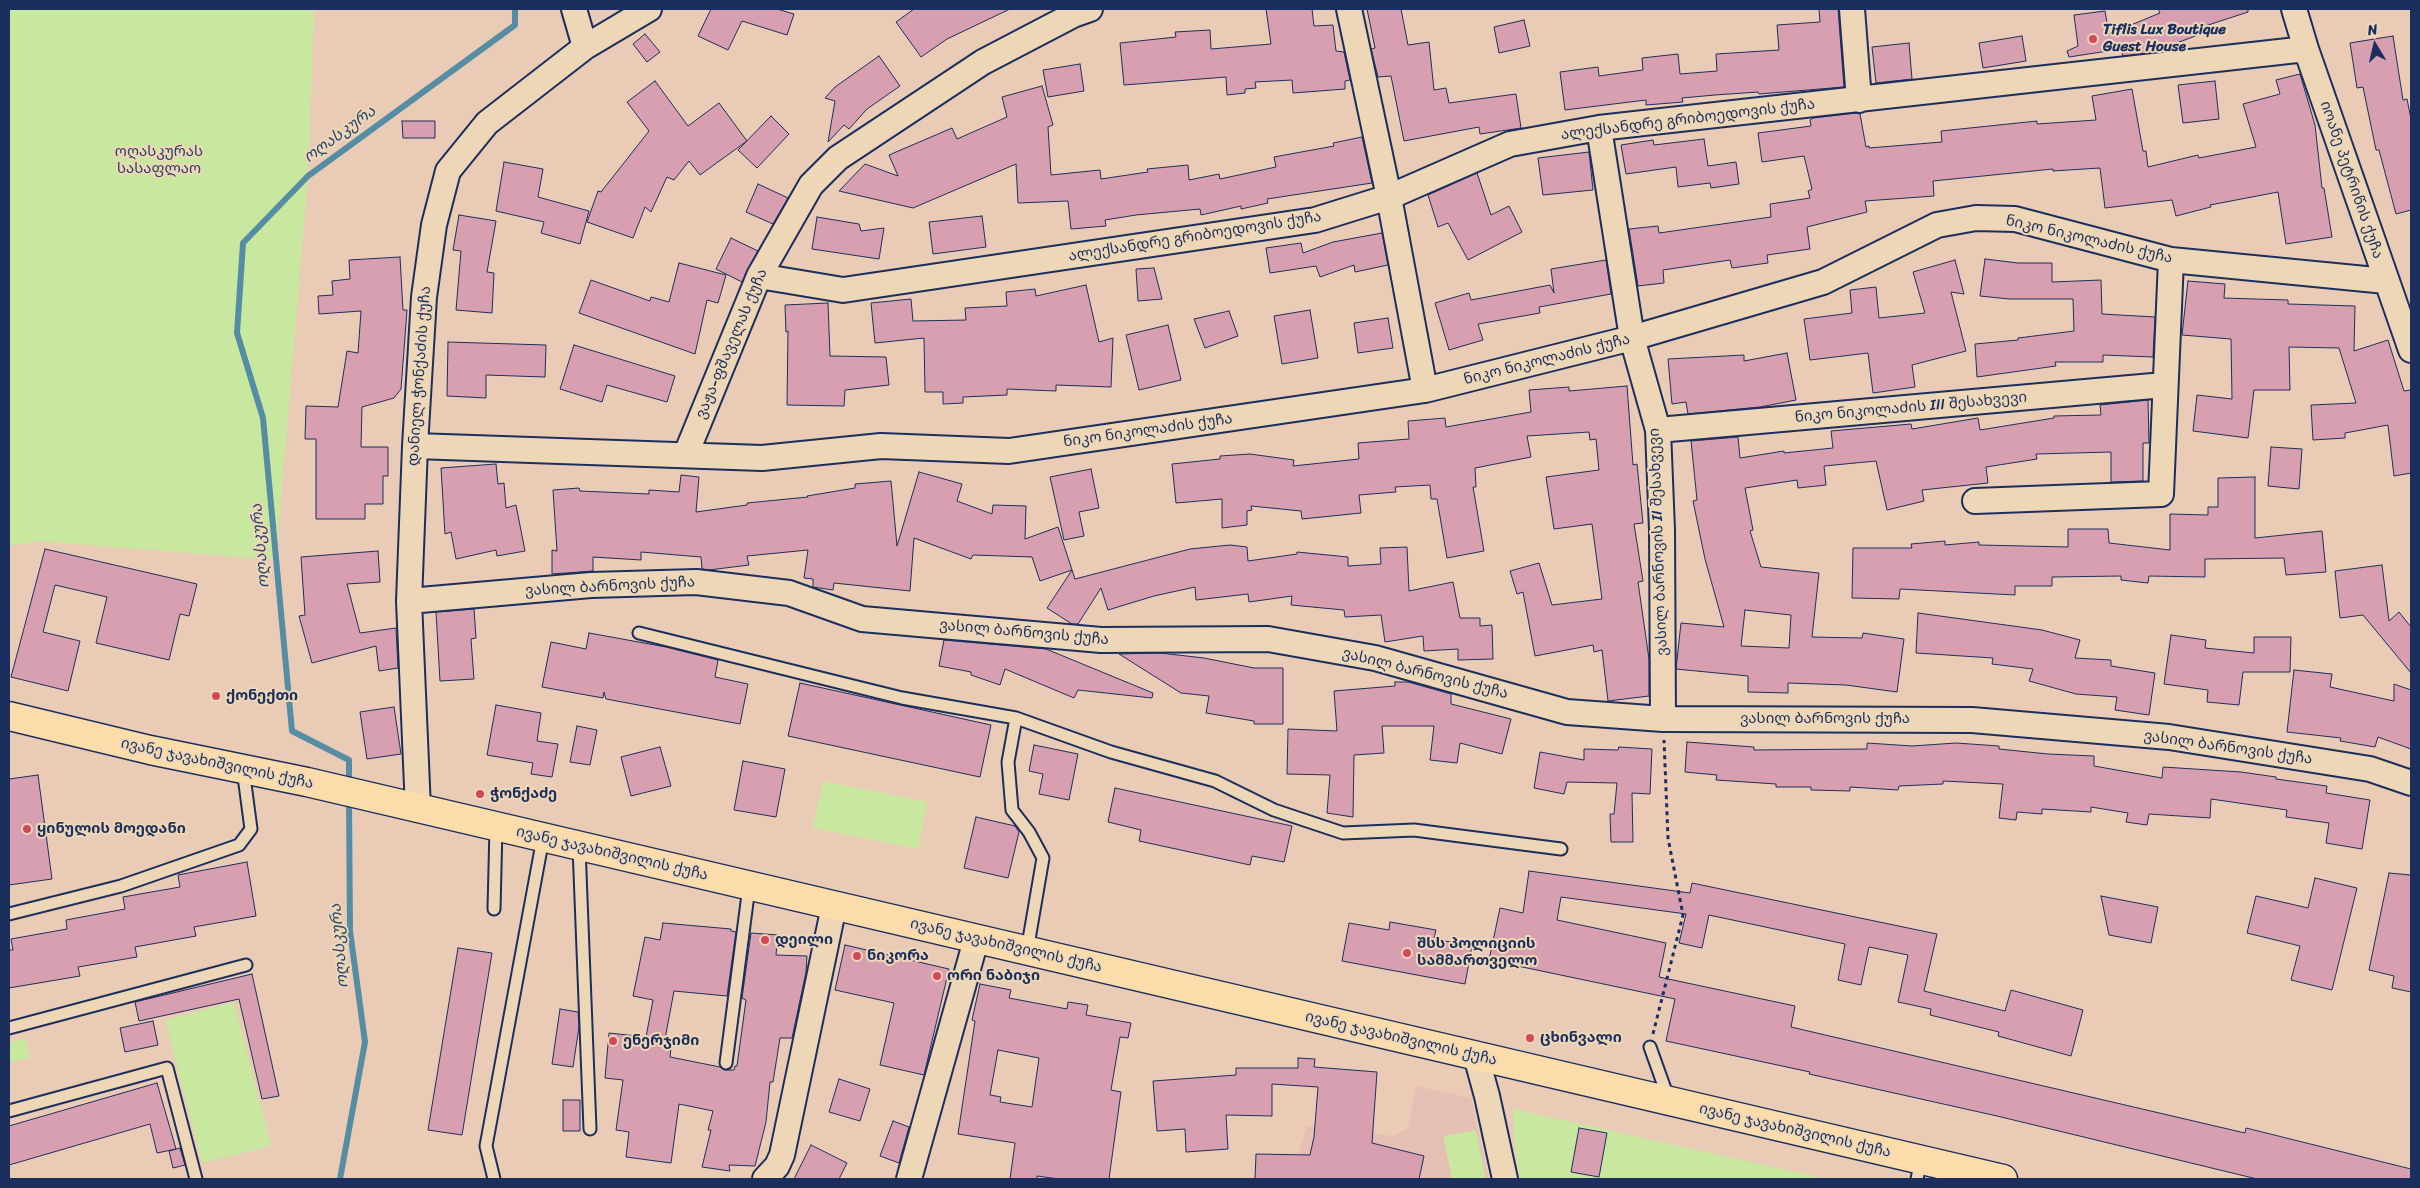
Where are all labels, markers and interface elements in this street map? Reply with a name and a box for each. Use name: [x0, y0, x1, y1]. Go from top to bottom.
text: N: [2366, 17, 2379, 43]
north arrow: [2350, 20, 2400, 70]
place label: Tiflis Lux Boutique Guest House: [2103, 21, 2226, 56]
marker: Tiflis Lux Boutique Guest House: [2087, 33, 2099, 45]
street label: ალექსანდრე გრიბოედოვის ქუჩა: [1560, 95, 1816, 145]
street label: იოანე პეტრიწის ქუჩა: [2316, 99, 2386, 261]
water label: ოღასკურა: [300, 102, 380, 168]
park label: ოღასკურას სასაფლაო: [115, 143, 203, 178]
street label: ალექსანდრე გრიბოედოვის ქუჩა: [1067, 208, 1323, 266]
street label: ნიკო ნიკოლაძის ქუჩა: [2004, 212, 2174, 268]
street label: ვაჟა-ფშაველას ქუჩა: [692, 266, 772, 422]
street label: დანიელ ჭონქაძის ქუჩა: [405, 285, 435, 467]
street label: ნიკო ნიკოლაძის ქუჩა: [1462, 331, 1632, 389]
street label: ნიკო ნიკოლაძის III შესახვევი: [1794, 389, 2028, 427]
street label: ნიკო ნიკოლაძის ქუჩა: [1062, 410, 1234, 452]
street label: ვასილ ბარნოვის II შესახვევი: [1646, 428, 1672, 656]
water label: ოღასკურა: [248, 503, 274, 589]
street label: ვასილ ბარნოვის ქუჩა: [525, 574, 695, 600]
street label: ვასილ ბარნოვის ქუჩა: [938, 617, 1110, 649]
street label: ვასილ ბარნოვის ქუჩა: [1340, 645, 1510, 703]
place label: ქონექთი: [226, 687, 298, 705]
marker: ქონექთი: [210, 690, 222, 702]
street label: ვასილ ბარნოვის ქუჩა: [1740, 710, 1910, 728]
street label: ვასილ ბარნოვის ქუჩა: [2143, 727, 2313, 769]
street label: ივანე ჯავახიშვილის ქუჩა: [119, 735, 315, 793]
place label: ჭონქაძე: [490, 785, 557, 803]
marker: ჭონქაძე: [474, 788, 486, 800]
place label: ყინულის მოედანი: [37, 820, 186, 838]
marker: ყინულის მოედანი: [21, 823, 33, 835]
street label: ივანე ჯავახიშვილის ქუჩა: [514, 823, 710, 885]
water label: ოღასკურა: [327, 903, 353, 989]
street label: ივანე ჯავახიშვილის ქუჩა: [908, 915, 1104, 977]
place label: დეილი: [775, 931, 833, 949]
marker: დეილი: [759, 934, 771, 946]
place label: შსს პოლიციის სამმართველო: [1417, 935, 1537, 970]
place label: ნიკორა: [867, 947, 929, 965]
marker: შსს პოლიციის სამმართველო: [1401, 947, 1413, 959]
marker: ნიკორა: [851, 950, 863, 962]
place label: ორი ნაბიჯი: [947, 967, 1040, 985]
marker: ორი ნაბიჯი: [931, 970, 943, 982]
street label: ივანე ჯავახიშვილის ქუჩა: [1303, 1008, 1499, 1070]
place label: ცხინვალი: [1540, 1029, 1622, 1047]
place label: ენერჯიმი: [623, 1032, 699, 1050]
marker: ცხინვალი: [1524, 1032, 1536, 1044]
marker: ენერჯიმი: [607, 1035, 619, 1047]
street label: ივანე ჯავახიშვილის ქუჩა: [1697, 1100, 1893, 1162]

